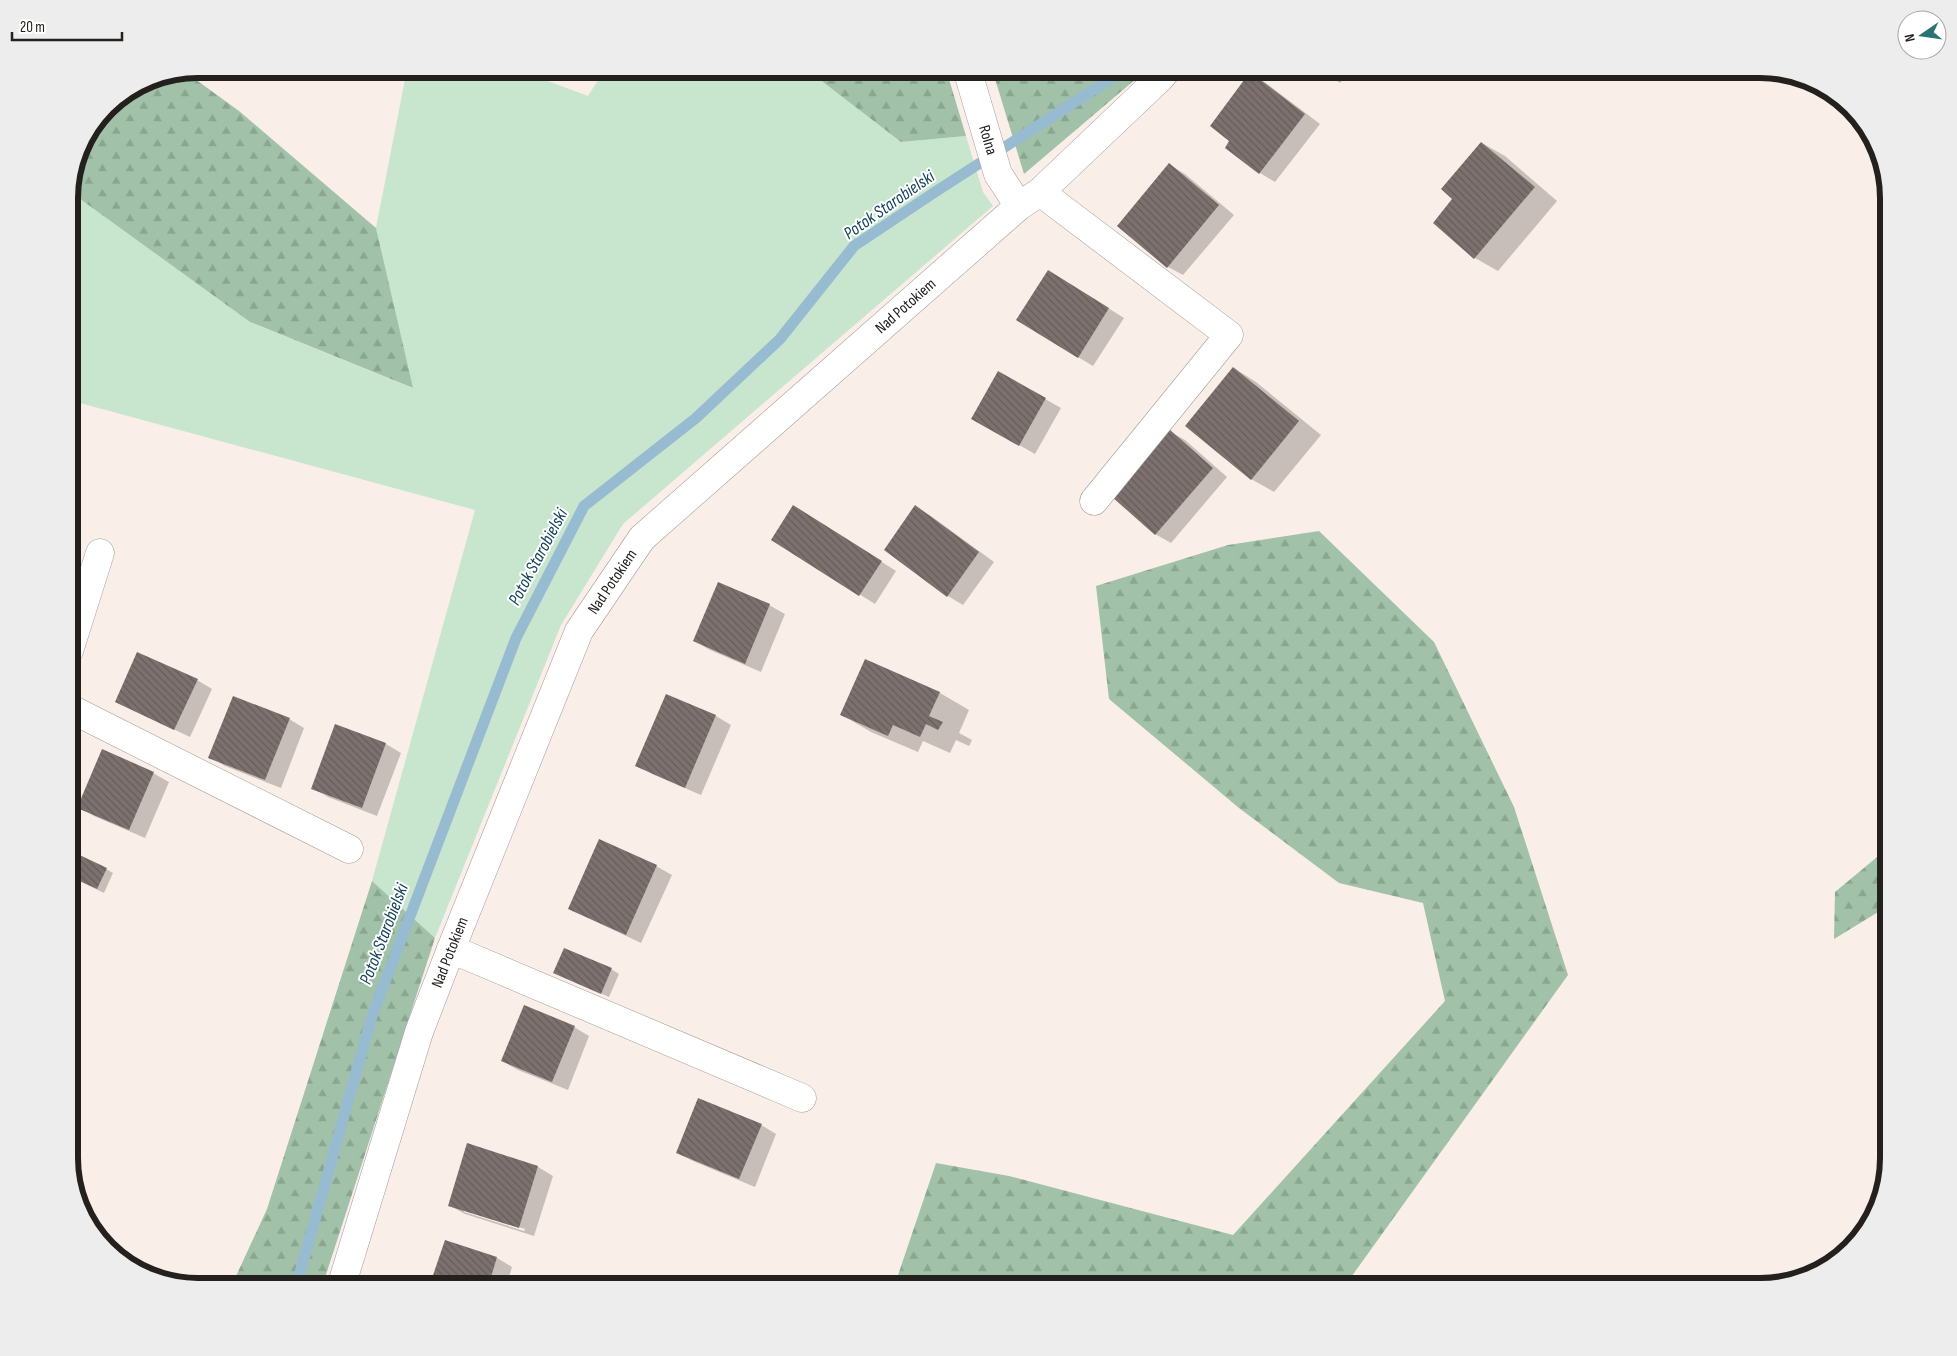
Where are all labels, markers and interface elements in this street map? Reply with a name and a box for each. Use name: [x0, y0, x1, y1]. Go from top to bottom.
scale bar: [12, 10, 122, 42]
north arrow: [1897, 10, 1947, 60]
text: 20 m: [20, 18, 45, 37]
text: N: [1901, 32, 1919, 43]
street label: Rolna: [975, 123, 1001, 157]
water label: Potok Starobielski: [839, 166, 939, 244]
street label: Nad Potokiem: [871, 274, 940, 338]
water label: Potok Starobielski: [504, 505, 573, 609]
street label: Nad Potokiem: [584, 546, 641, 618]
water label: Potok Starobielski: [355, 880, 413, 987]
street label: Nad Potokiem: [427, 914, 472, 990]

